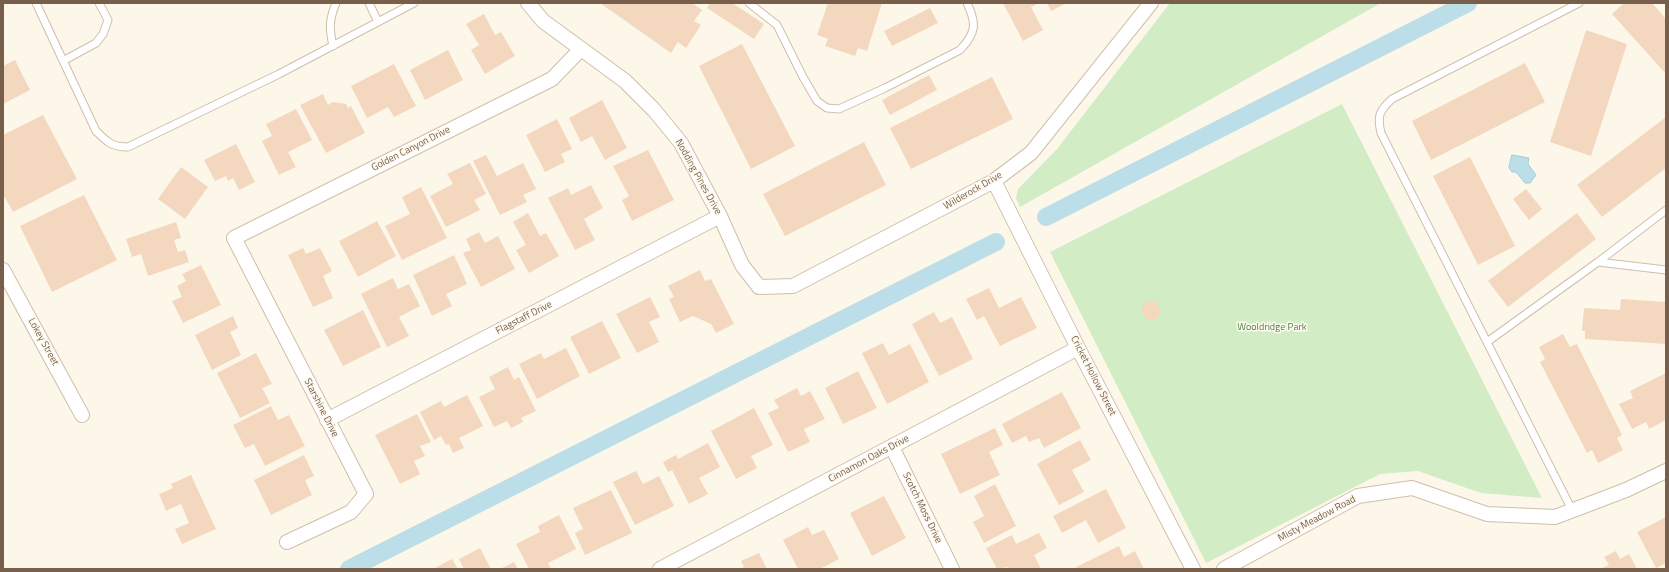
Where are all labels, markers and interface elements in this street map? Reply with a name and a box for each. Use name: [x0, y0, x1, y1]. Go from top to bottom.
street label: Golden Canyon Drive: [370, 124, 452, 174]
street label: Nodding Pines Drive: [672, 137, 724, 217]
street label: Wilderock Drive: [942, 169, 1004, 213]
street label: Flagstaff Drive: [494, 299, 554, 337]
street label: Lokey Street: [25, 316, 61, 368]
park label: Wooldridge Park: [1237, 322, 1307, 334]
street label: Cricket Hollow Street: [1068, 334, 1118, 418]
street label: Starshine Drive: [301, 377, 341, 439]
street label: Cinnamon Oaks Drive: [827, 433, 911, 485]
street label: Scotch Moss Drive: [900, 471, 944, 545]
street label: Misty Meadow Road: [1276, 493, 1358, 545]

